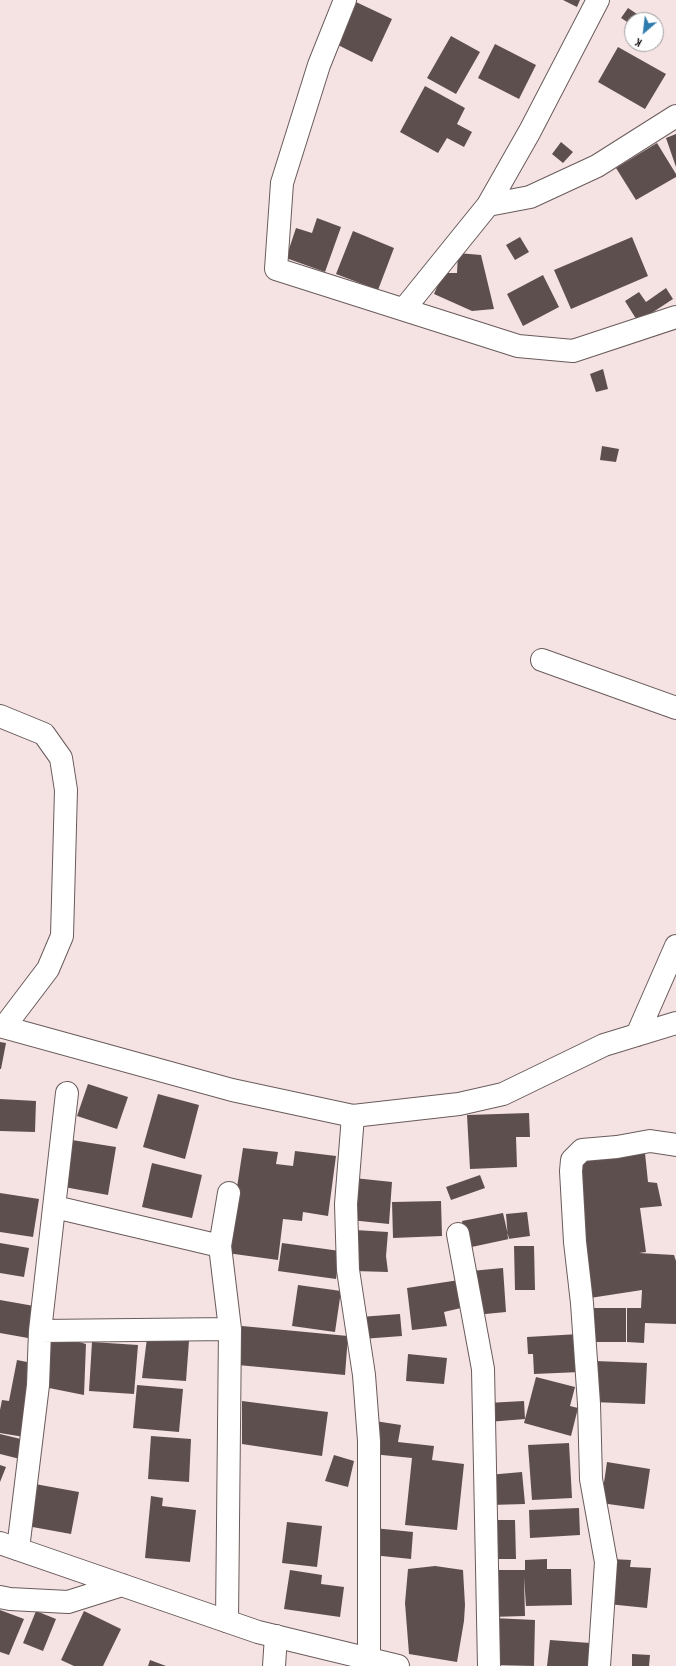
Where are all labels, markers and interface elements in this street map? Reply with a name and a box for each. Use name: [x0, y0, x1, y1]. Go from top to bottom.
north arrow: [624, 12, 664, 52]
text: K: [633, 35, 644, 49]

